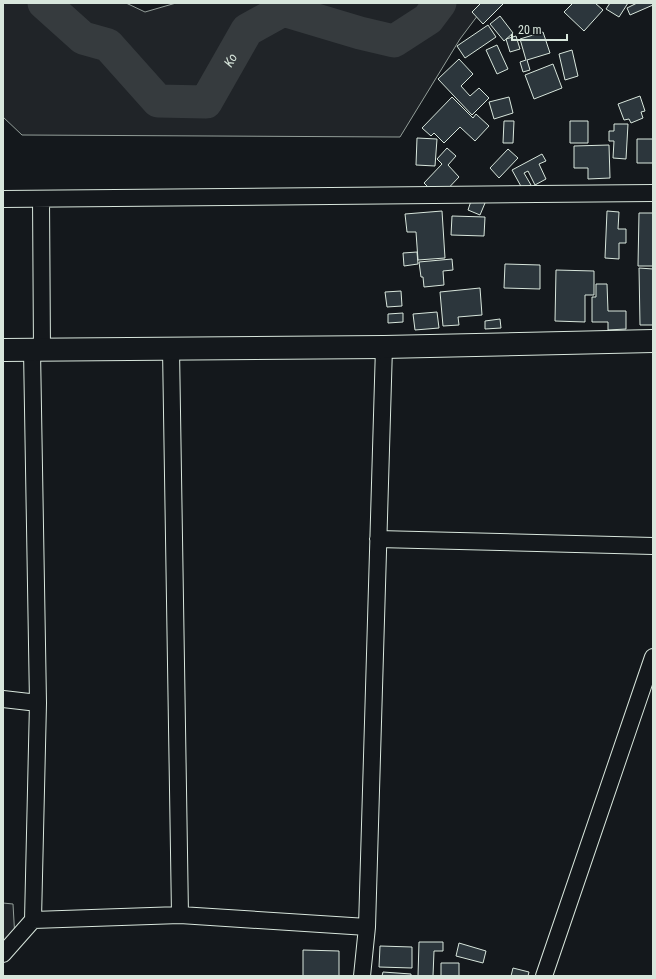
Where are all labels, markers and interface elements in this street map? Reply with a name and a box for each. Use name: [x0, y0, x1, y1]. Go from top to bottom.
scale bar: [512, 16, 567, 42]
text: 20 m: [518, 23, 542, 37]
water label: Ko: [221, 51, 240, 69]

